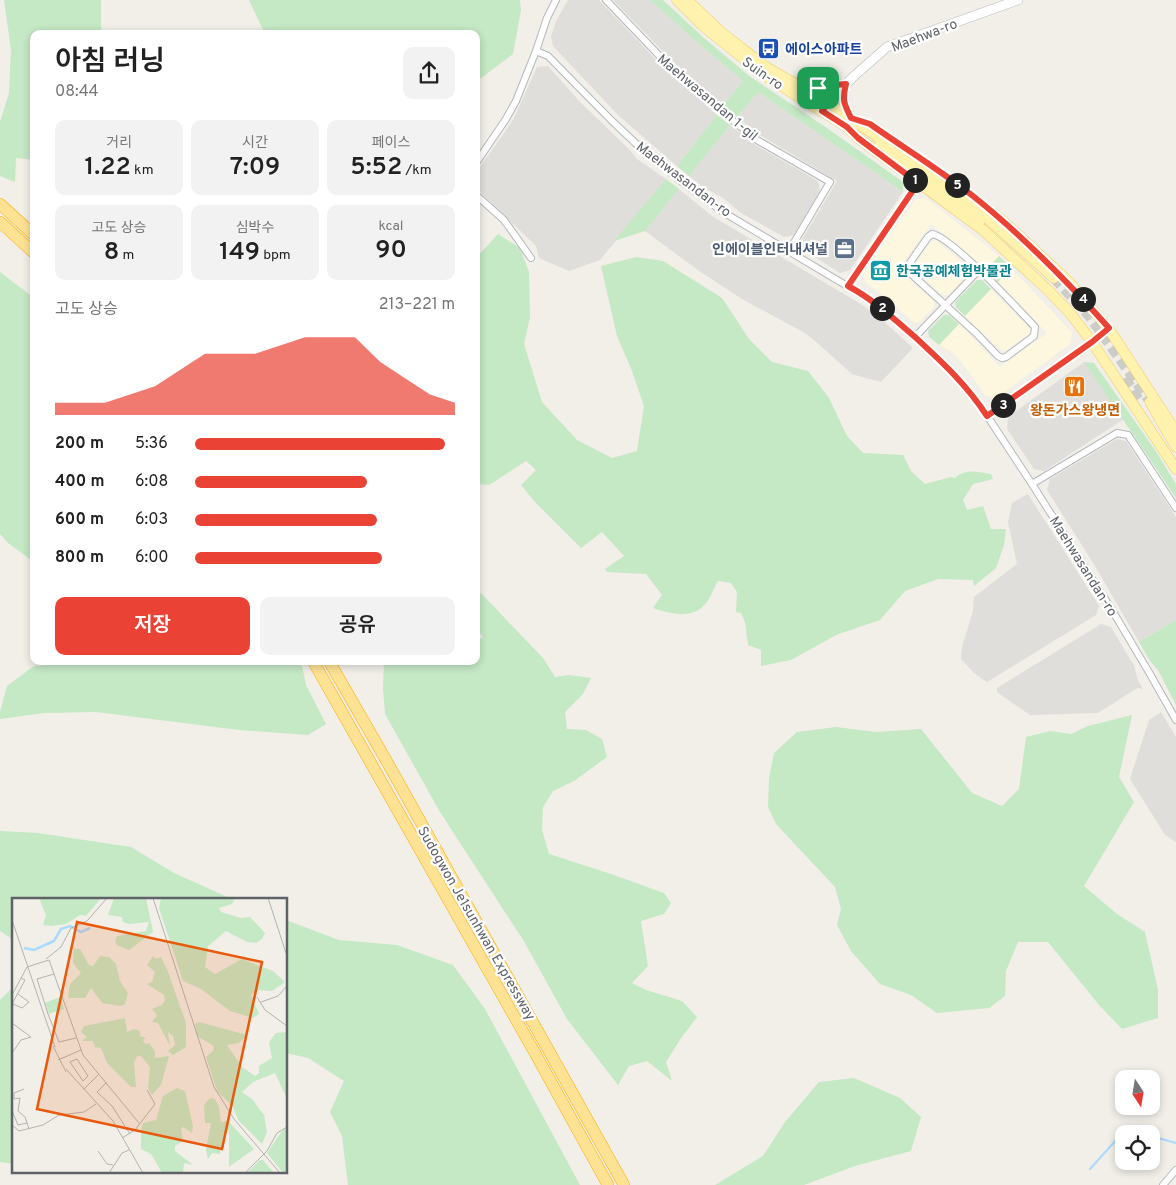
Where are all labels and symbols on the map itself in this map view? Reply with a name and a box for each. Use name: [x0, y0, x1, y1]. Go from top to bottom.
street label: Maehwa-ro: [889, 16, 960, 57]
bus stop icon: 에이스아파트: [757, 37, 781, 61]
place label: 에이스아파트: [785, 42, 862, 59]
street label: Maehwasandan 1-gil: [653, 51, 761, 145]
street label: Suin-ro: [738, 54, 786, 95]
pin: [797, 67, 839, 109]
street label: Maehwasandan-ro: [632, 139, 734, 222]
pin: 1: [902, 168, 928, 192]
pin: 5: [944, 172, 970, 198]
office icon: 인에이블인터내셔널: [832, 237, 856, 261]
place label: 인에이블인터내셔널: [712, 242, 828, 259]
museum icon: 한국공예체험박물관: [868, 259, 892, 283]
place label: 한국공예체험박물관: [896, 263, 1012, 281]
pin: 4: [1070, 286, 1096, 312]
pin: 2: [870, 296, 894, 320]
restaurant icon: 왕돈가스왕냉면: [1063, 375, 1087, 399]
pin: 3: [990, 392, 1016, 418]
place label: 왕돈가스왕냉면: [1030, 403, 1120, 420]
street label: Maehwasandan-ro: [1045, 514, 1120, 620]
street label: Sudogwon Je1sunhwan Expressway: [413, 824, 538, 1024]
inset map: [12, 898, 288, 1172]
north arrow: [1115, 1070, 1160, 1115]

